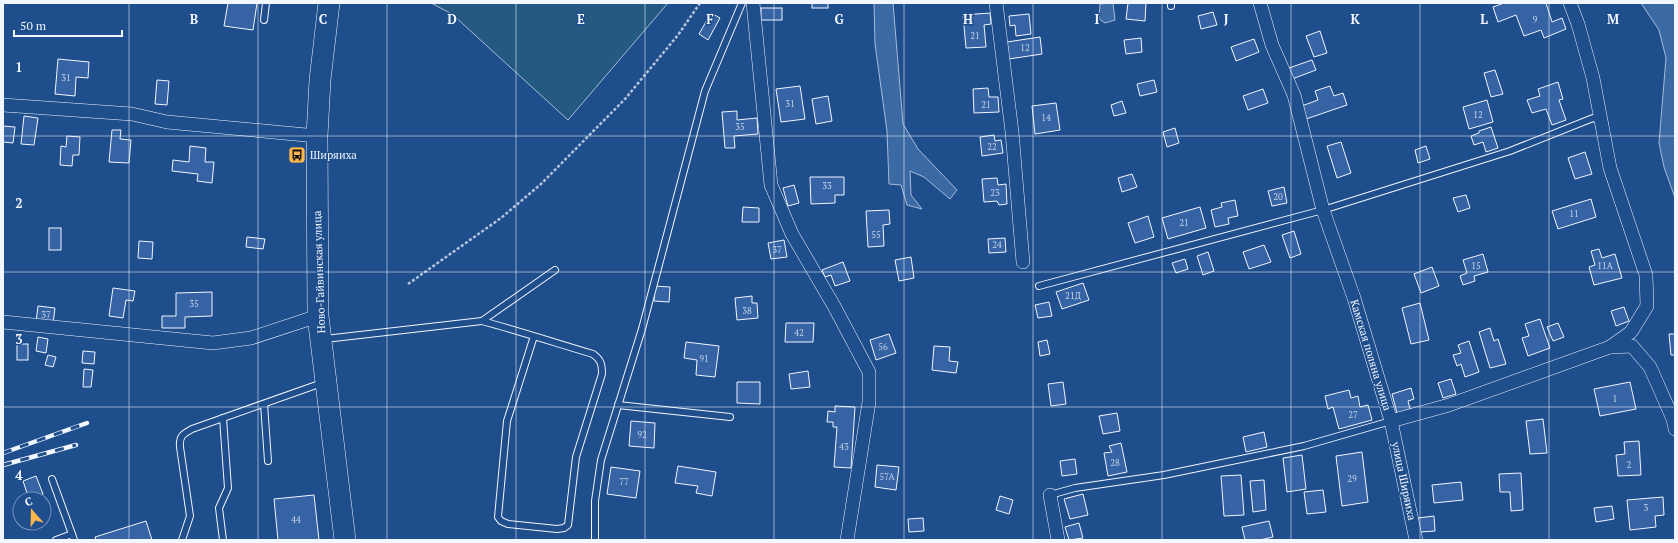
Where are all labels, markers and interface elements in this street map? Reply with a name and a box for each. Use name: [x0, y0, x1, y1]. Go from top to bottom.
text: B: [190, 10, 198, 28]
text: C: [319, 10, 327, 28]
text: D: [447, 10, 457, 28]
text: E: [577, 10, 585, 28]
text: F: [706, 10, 714, 28]
text: G: [834, 10, 844, 28]
text: H: [963, 10, 973, 28]
text: I: [1095, 10, 1100, 28]
text: J: [1224, 10, 1229, 28]
text: K: [1350, 10, 1360, 28]
text: L: [1480, 10, 1488, 28]
text: M: [1607, 10, 1619, 28]
scale bar: [14, 12, 122, 38]
house number: 9: [1533, 14, 1538, 26]
text: 50 m: [20, 18, 47, 33]
house number: 21: [970, 30, 980, 42]
house number: 12: [1020, 42, 1030, 54]
text: 1: [15, 58, 23, 76]
house number: 31: [61, 72, 71, 84]
house number: 31: [785, 98, 795, 110]
house number: 21: [981, 99, 991, 111]
house number: 12: [1473, 109, 1483, 121]
house number: 14: [1041, 112, 1051, 124]
house number: 35: [735, 121, 745, 133]
house number: 22: [987, 141, 997, 153]
bus stop icon: Ширяиха: [287, 145, 307, 165]
place label: Ширяиха: [310, 148, 357, 162]
house number: 33: [822, 180, 832, 192]
house number: 23: [990, 187, 1000, 199]
house number: 20: [1273, 191, 1283, 203]
text: 2: [15, 194, 23, 212]
house number: 11: [1569, 208, 1579, 220]
street label: Ново-Гайвинская улица: [310, 210, 328, 334]
house number: 21: [1179, 217, 1189, 229]
house number: 55: [871, 229, 881, 241]
house number: 24: [992, 239, 1002, 251]
house number: 37: [772, 244, 782, 256]
house number: 15: [1471, 260, 1481, 272]
house number: 11А: [1597, 260, 1614, 272]
house number: 21Д: [1065, 290, 1082, 302]
house number: 35: [189, 298, 199, 310]
street label: Камская поляна улица: [1347, 298, 1395, 413]
house number: 38: [742, 305, 752, 317]
house number: 37: [41, 309, 51, 321]
house number: 42: [794, 327, 804, 339]
text: 3: [15, 330, 23, 348]
house number: 56: [878, 341, 888, 353]
house number: 91: [699, 353, 709, 365]
house number: 1: [1613, 393, 1617, 405]
house number: 27: [1348, 409, 1358, 421]
house number: 92: [637, 429, 647, 441]
street label: улица Ширяиха: [1389, 439, 1419, 522]
house number: 43: [839, 441, 849, 453]
house number: 28: [1110, 457, 1120, 469]
house number: 2: [1627, 459, 1632, 471]
text: 4: [15, 466, 23, 484]
house number: 57А: [879, 471, 895, 483]
house number: 29: [1347, 473, 1357, 485]
house number: 77: [619, 476, 629, 488]
north arrow: [12, 491, 52, 531]
text: С: [23, 494, 34, 509]
house number: 3: [1644, 502, 1649, 514]
house number: 44: [291, 514, 301, 526]

